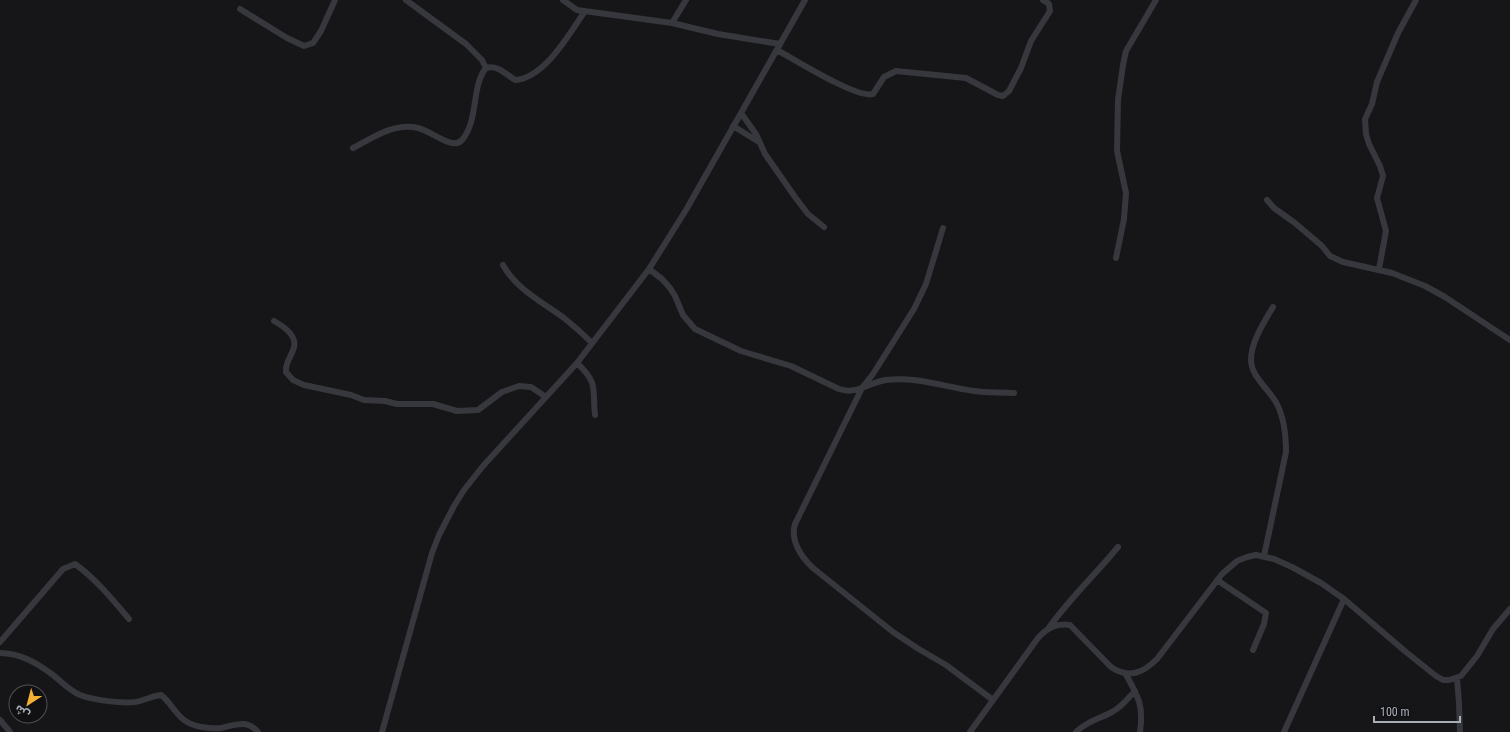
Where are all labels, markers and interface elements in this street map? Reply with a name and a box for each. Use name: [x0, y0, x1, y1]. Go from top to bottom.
north arrow: [8, 684, 48, 724]
scale bar: [1374, 698, 1460, 724]
text: ش: [12, 702, 32, 721]
text: 100 m: [1380, 705, 1410, 719]

